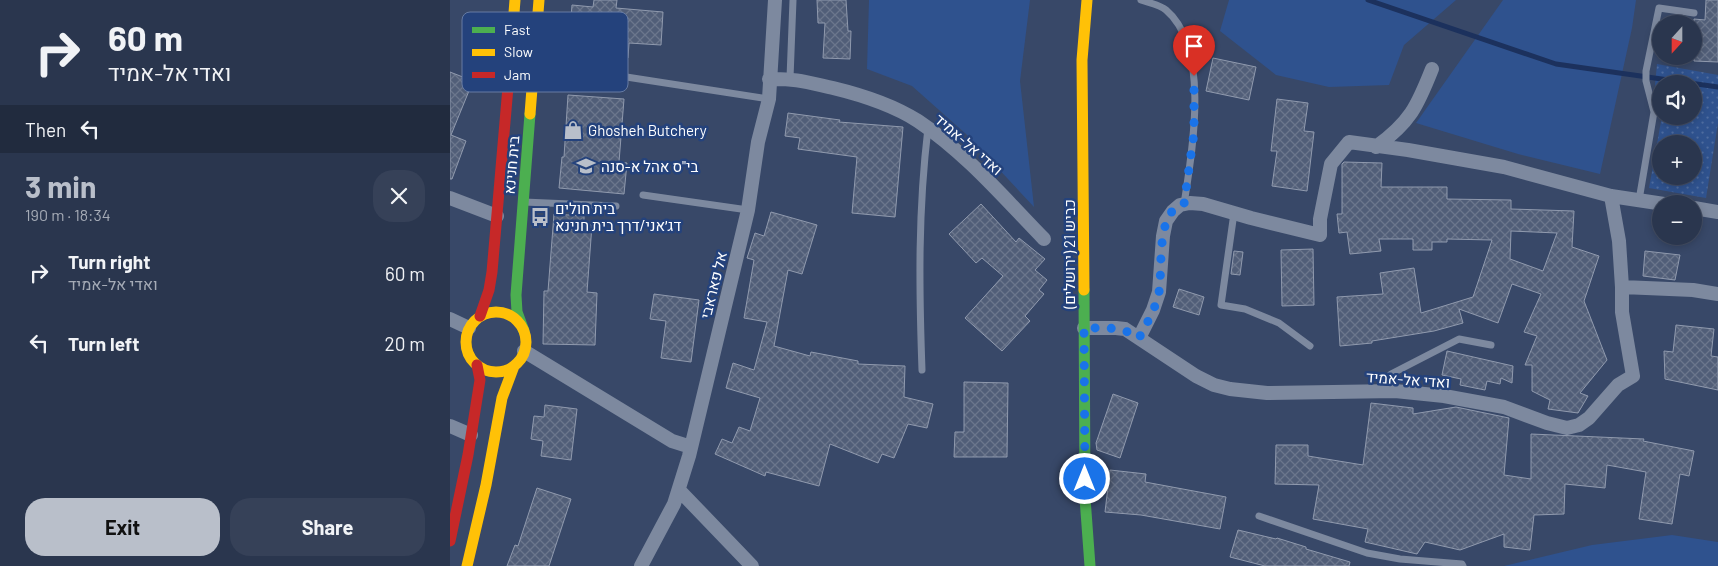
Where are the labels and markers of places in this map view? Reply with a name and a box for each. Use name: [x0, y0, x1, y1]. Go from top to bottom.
pin: [1173, 25, 1215, 76]
shop icon: Ghosheh Butchery: [562, 119, 584, 141]
place label: Ghosheh Butchery: [588, 121, 707, 139]
school or university icon: בי"ס אהל א-סנה: [575, 155, 597, 177]
place label: בי"ס אהל א-סנה: [601, 157, 699, 175]
place label: בית חולים דג׳אני/דרך בית חנינא: [555, 199, 681, 234]
bus stop icon: בית חולים דג׳אני/דרך בית חנינא: [529, 206, 551, 228]

